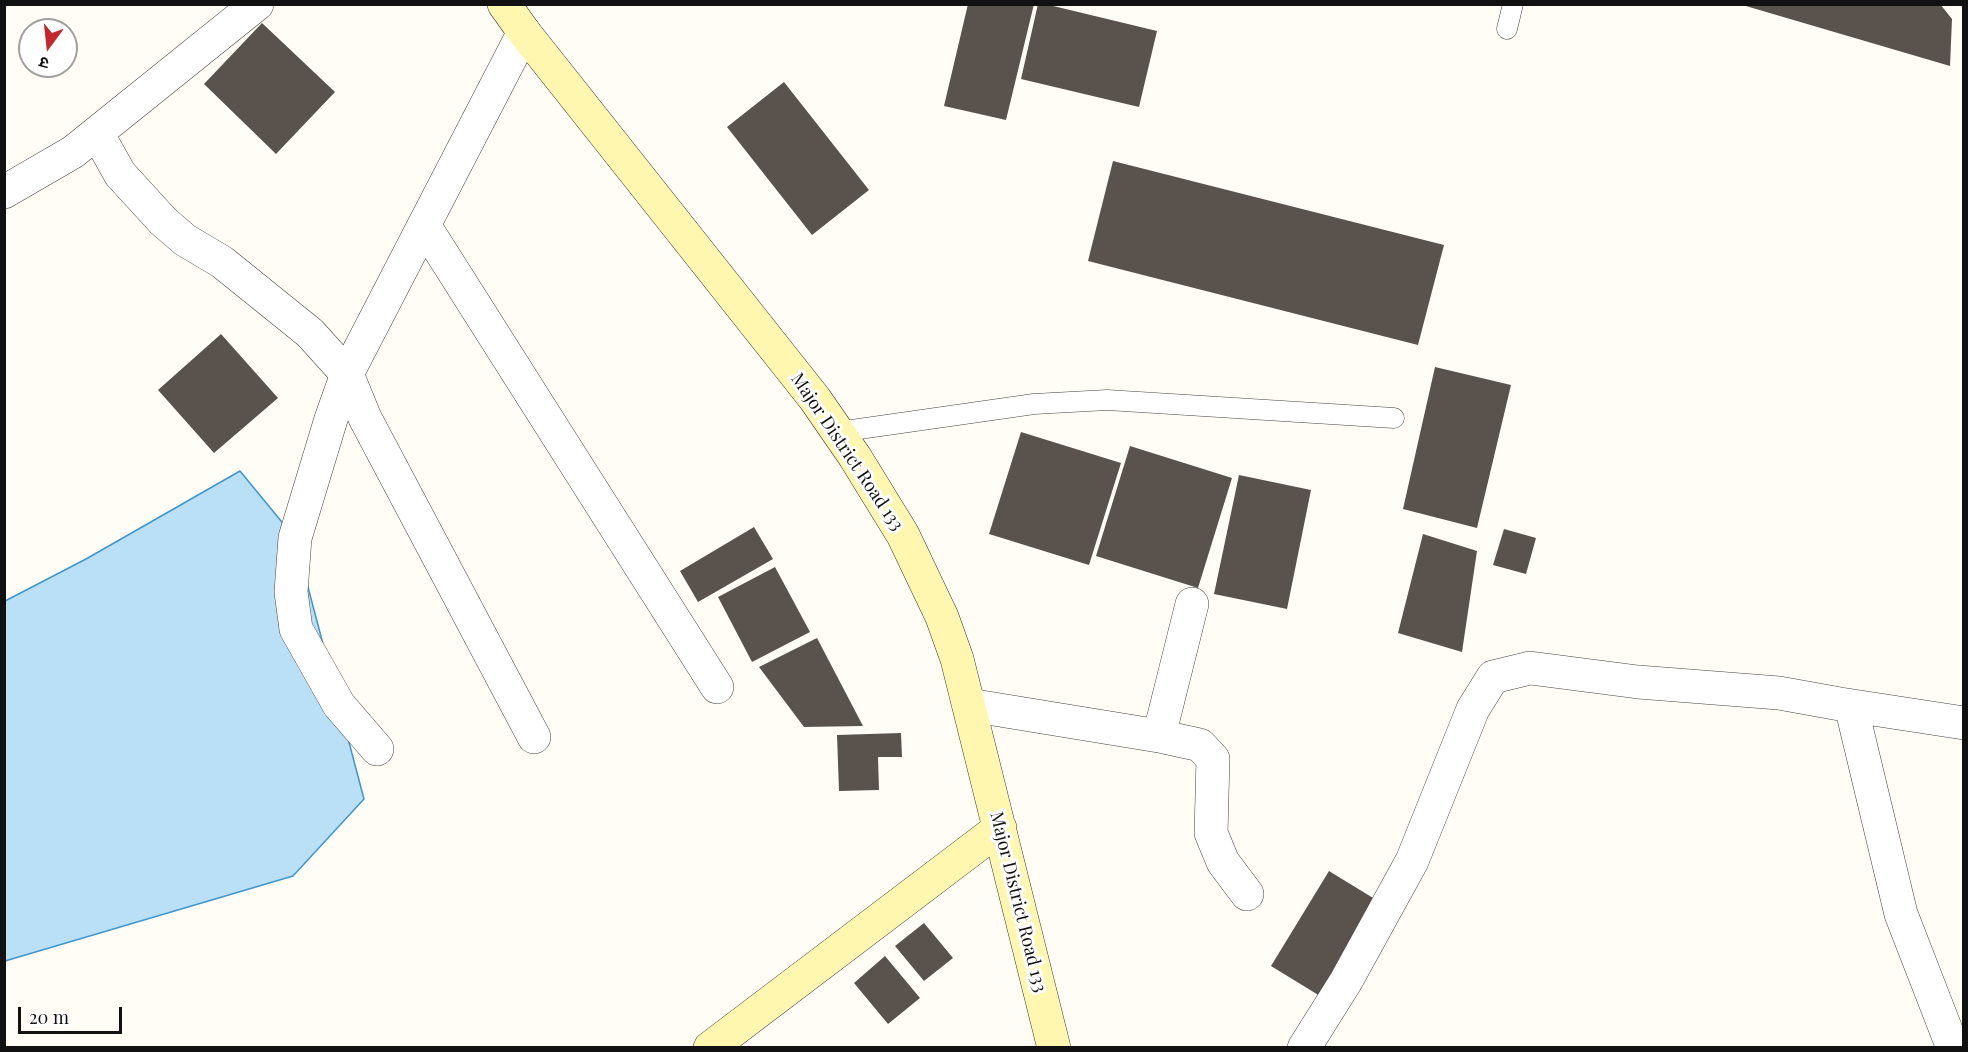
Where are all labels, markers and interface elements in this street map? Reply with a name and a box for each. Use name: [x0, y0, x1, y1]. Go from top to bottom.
north arrow: [18, 18, 78, 78]
text: उ: [36, 53, 51, 75]
street label: Major District Road 133: [786, 369, 908, 535]
street label: Major District Road 133: [985, 809, 1051, 995]
scale bar: [21, 995, 124, 1033]
text: 20 m: [29, 1005, 69, 1029]

